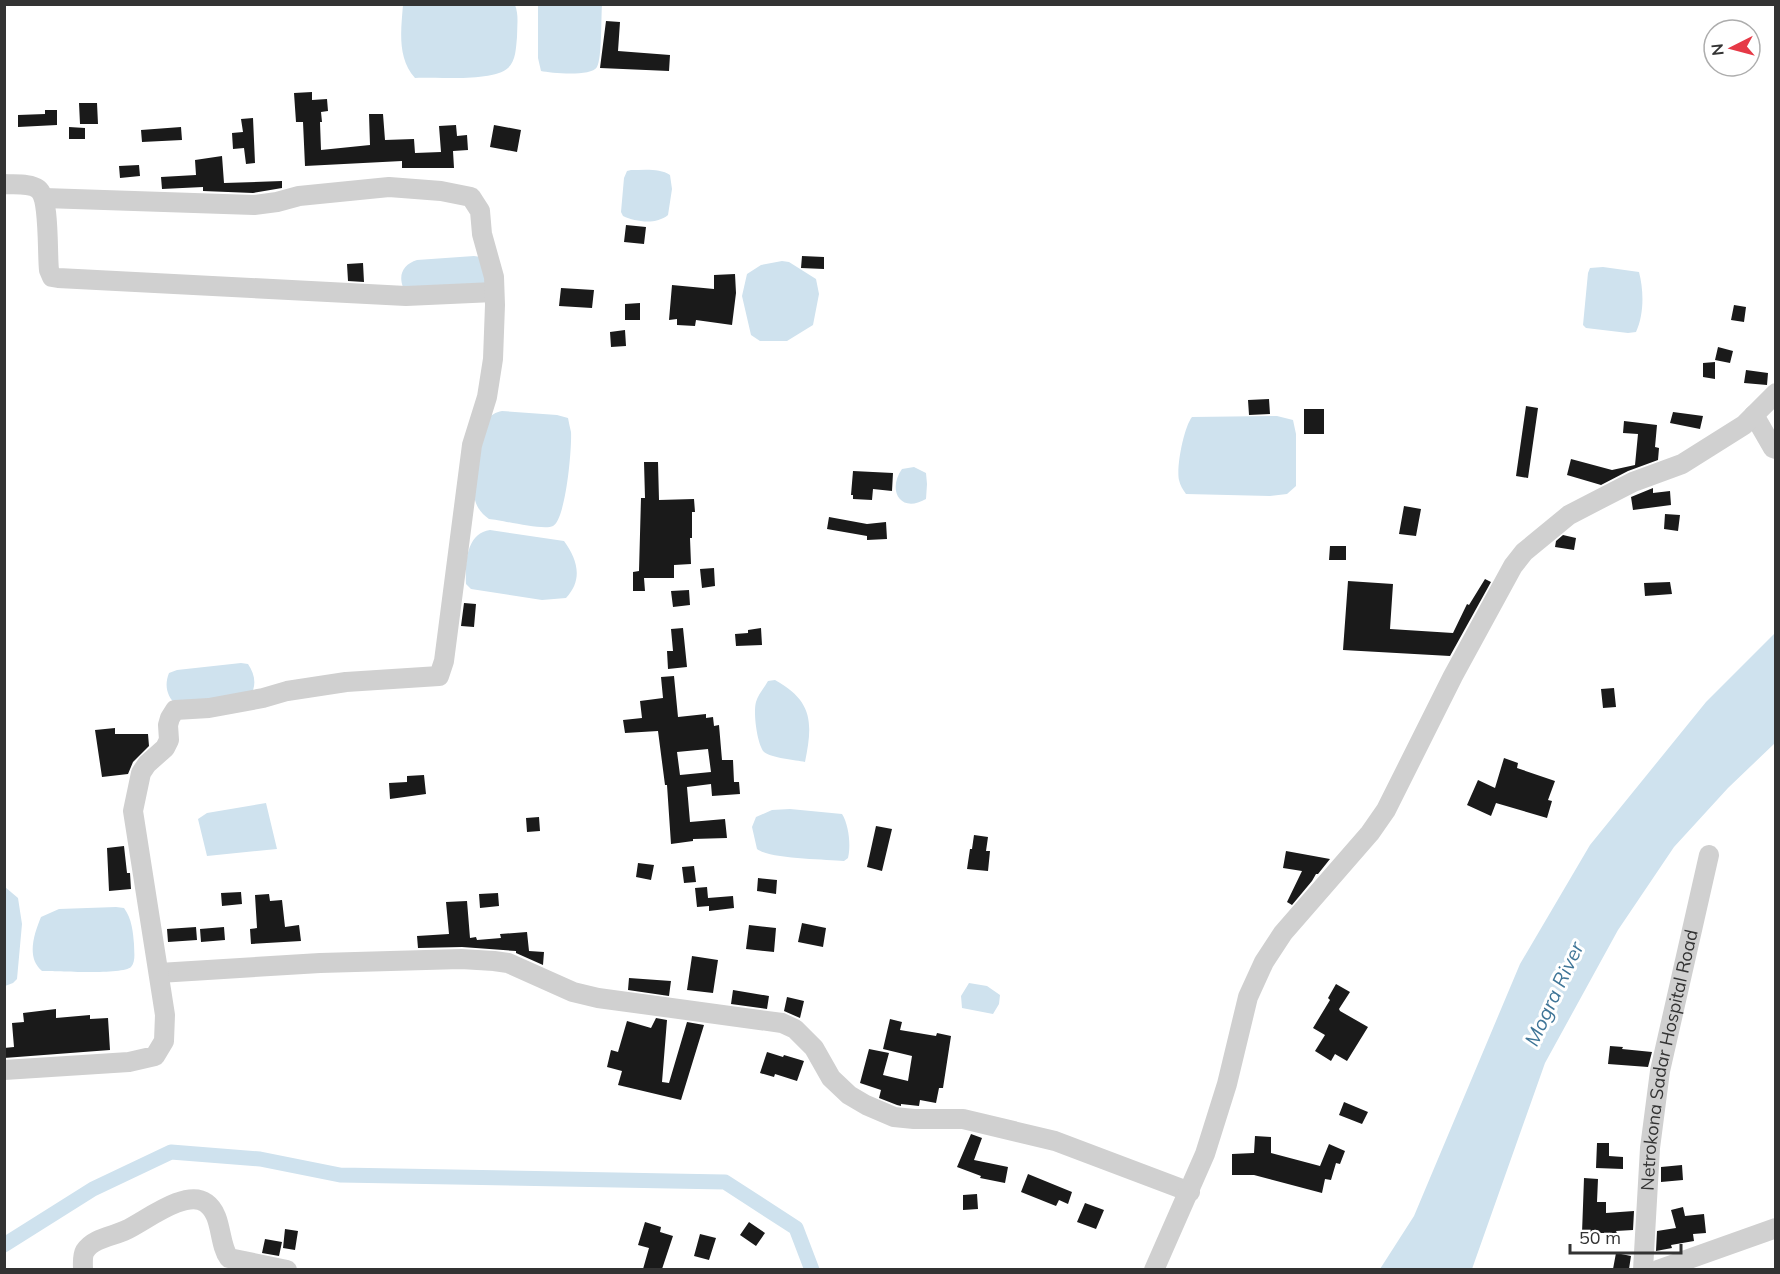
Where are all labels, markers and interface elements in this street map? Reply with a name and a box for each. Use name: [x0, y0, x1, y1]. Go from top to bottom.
north arrow: [1702, 18, 1762, 78]
text: N: [1707, 43, 1728, 57]
street label: Netrokona Sadar Hospital Road: [1636, 927, 1703, 1191]
water label: Mogra River: [1519, 937, 1589, 1050]
scale bar: [1570, 1217, 1681, 1255]
text: 50 m: [1579, 1226, 1621, 1249]

